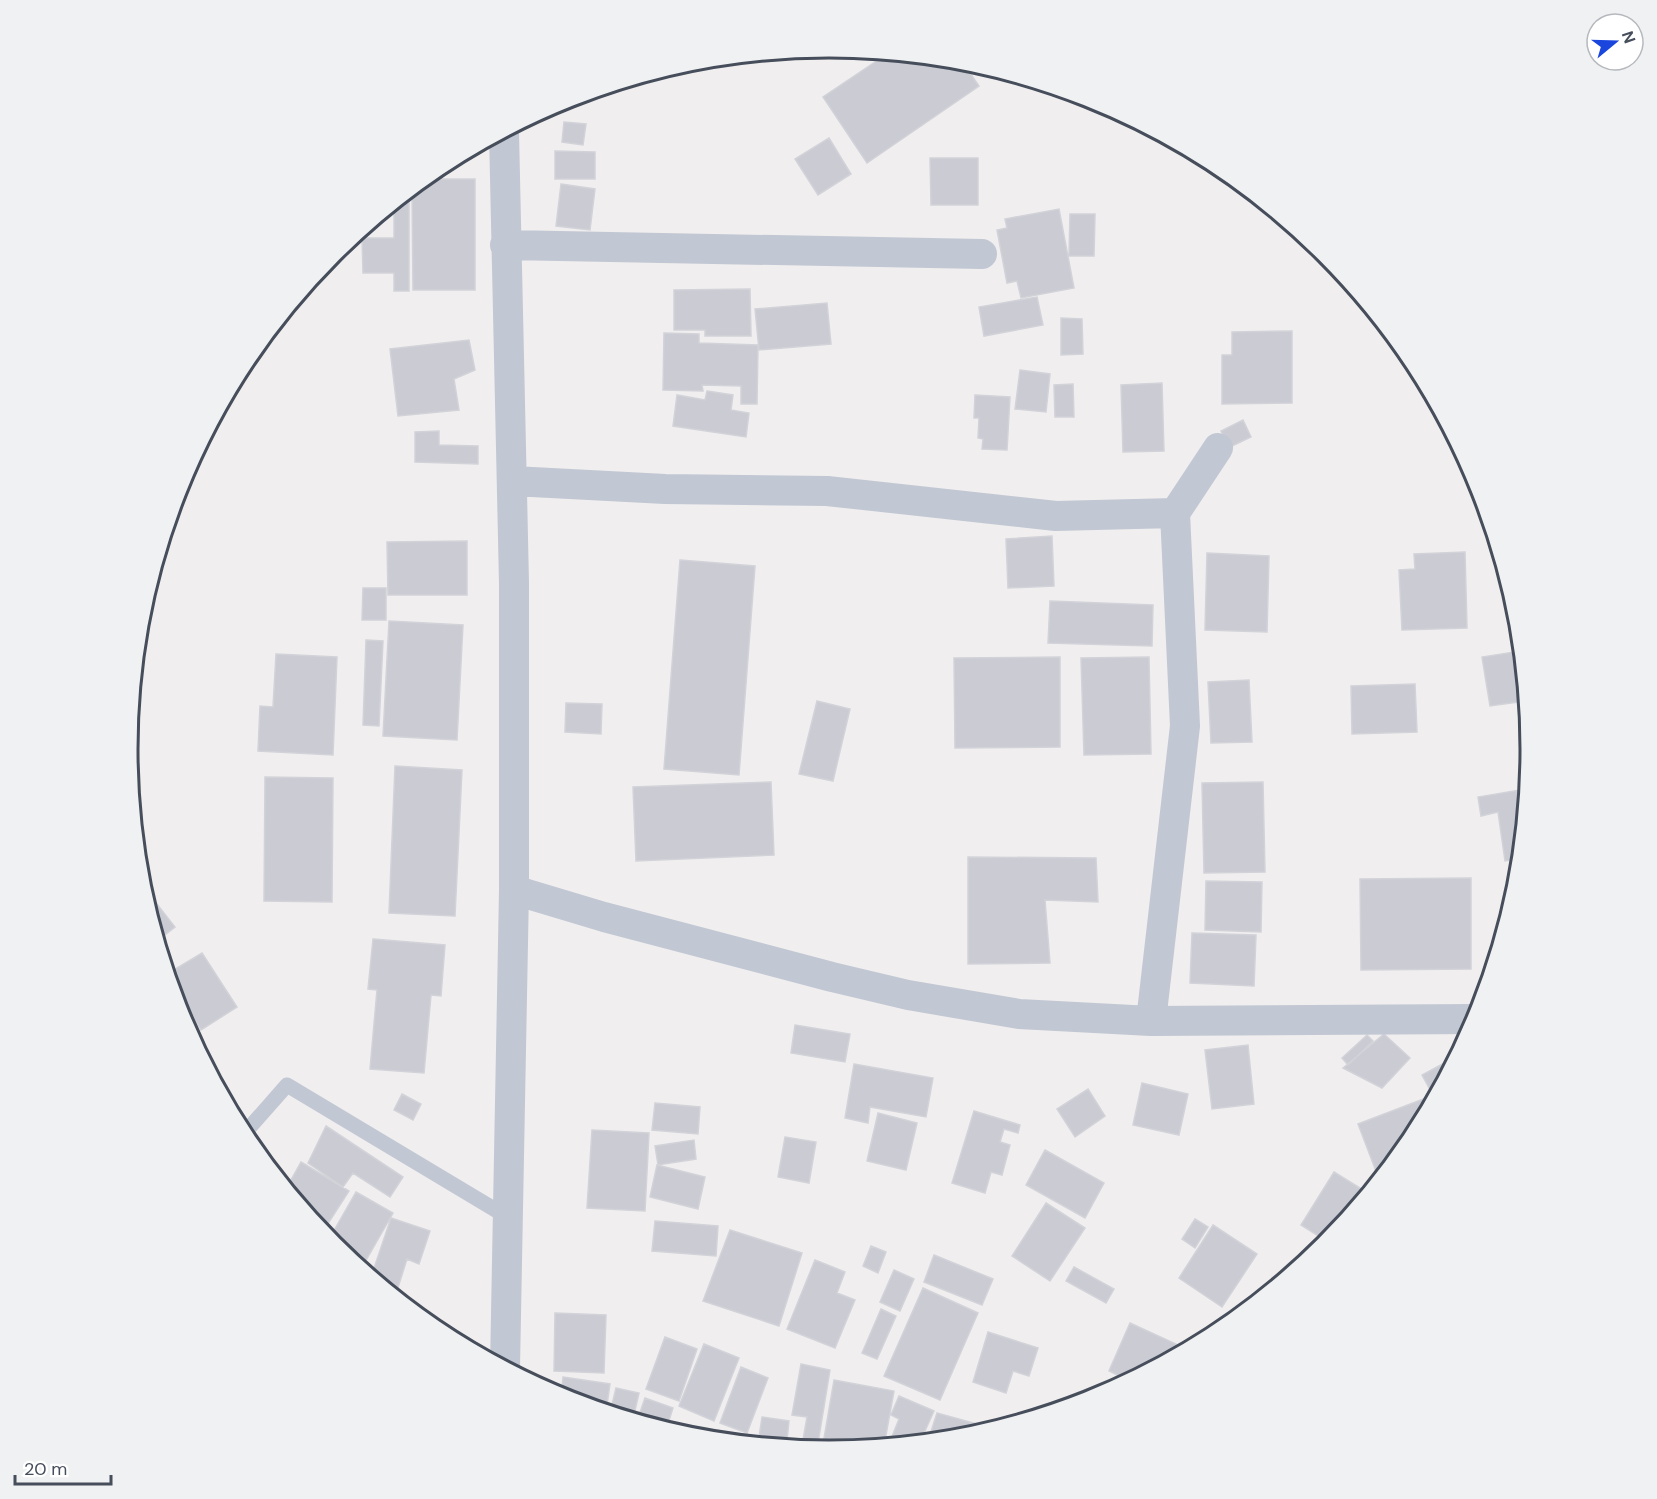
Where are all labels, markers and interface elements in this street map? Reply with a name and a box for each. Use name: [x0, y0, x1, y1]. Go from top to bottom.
north arrow: [1585, 12, 1645, 72]
text: N: [1617, 28, 1641, 46]
scale bar: [15, 1448, 111, 1486]
text: 20 m: [24, 1457, 67, 1481]

